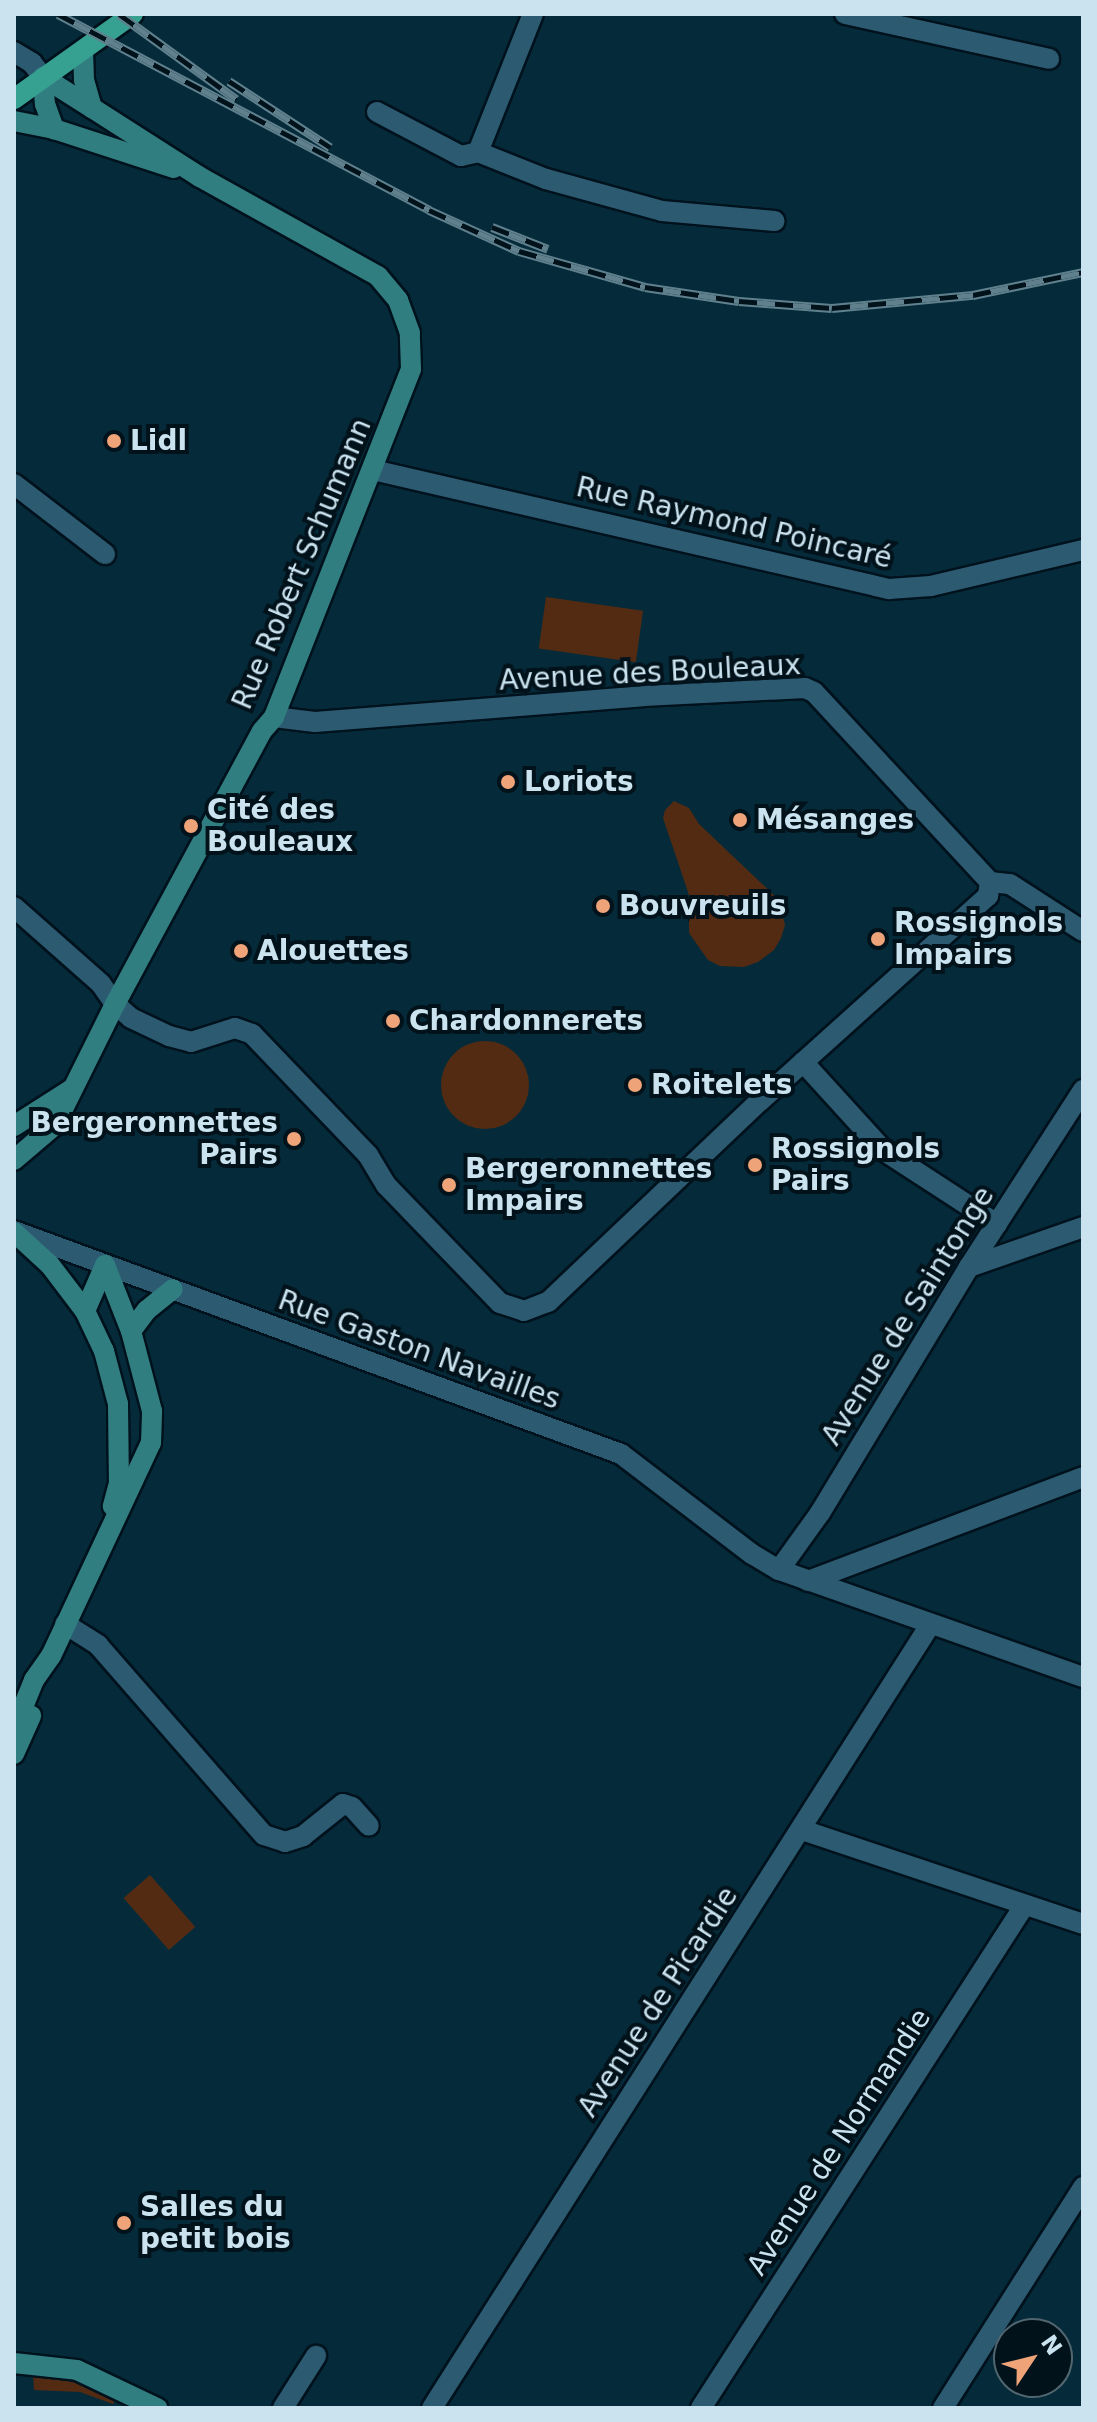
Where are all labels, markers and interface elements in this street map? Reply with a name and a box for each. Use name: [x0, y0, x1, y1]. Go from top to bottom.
street label: Rue Robert Schumann: [226, 414, 378, 714]
place label: Lidl: [130, 424, 187, 458]
marker: Lidl: [105, 432, 123, 450]
street label: Rue Raymond Poincaré: [573, 470, 895, 576]
street label: Avenue des Bouleaux: [498, 648, 802, 698]
place label: Loriots: [524, 765, 634, 799]
marker: Loriots: [499, 773, 517, 791]
place label: Cité des Bouleaux: [207, 793, 353, 859]
place label: Mésanges: [756, 803, 914, 837]
marker: Mésanges: [731, 811, 749, 829]
marker: Cité des Bouleaux: [182, 817, 200, 835]
place label: Bouvreuils: [619, 889, 786, 923]
marker: Bouvreuils: [594, 897, 612, 915]
place label: Rossignols Impairs: [894, 906, 1063, 972]
marker: Rossignols Impairs: [869, 930, 887, 948]
place label: Alouettes: [257, 934, 409, 968]
marker: Alouettes: [232, 942, 250, 960]
place label: Chardonnerets: [409, 1004, 643, 1038]
marker: Chardonnerets: [384, 1012, 402, 1030]
place label: Roitelets: [651, 1068, 792, 1102]
marker: Roitelets: [626, 1076, 644, 1094]
place label: Bergeronnettes Pairs: [30, 1106, 278, 1172]
marker: Bergeronnettes Pairs: [285, 1130, 303, 1148]
place label: Rossignols Pairs: [771, 1132, 940, 1198]
place label: Bergeronnettes Impairs: [465, 1152, 713, 1218]
marker: Rossignols Pairs: [746, 1156, 764, 1174]
marker: Bergeronnettes Impairs: [440, 1176, 458, 1194]
street label: Avenue de Saintonge: [815, 1181, 1001, 1451]
street label: Rue Gaston Navailles: [274, 1283, 564, 1417]
street label: Avenue de Picardie: [571, 1881, 745, 2123]
street label: Avenue de Normandie: [740, 2002, 938, 2282]
place label: Salles du petit bois: [140, 2190, 291, 2256]
marker: Salles du petit bois: [115, 2214, 133, 2232]
north arrow: [993, 2318, 1073, 2398]
text: N: [1036, 2330, 1067, 2360]

